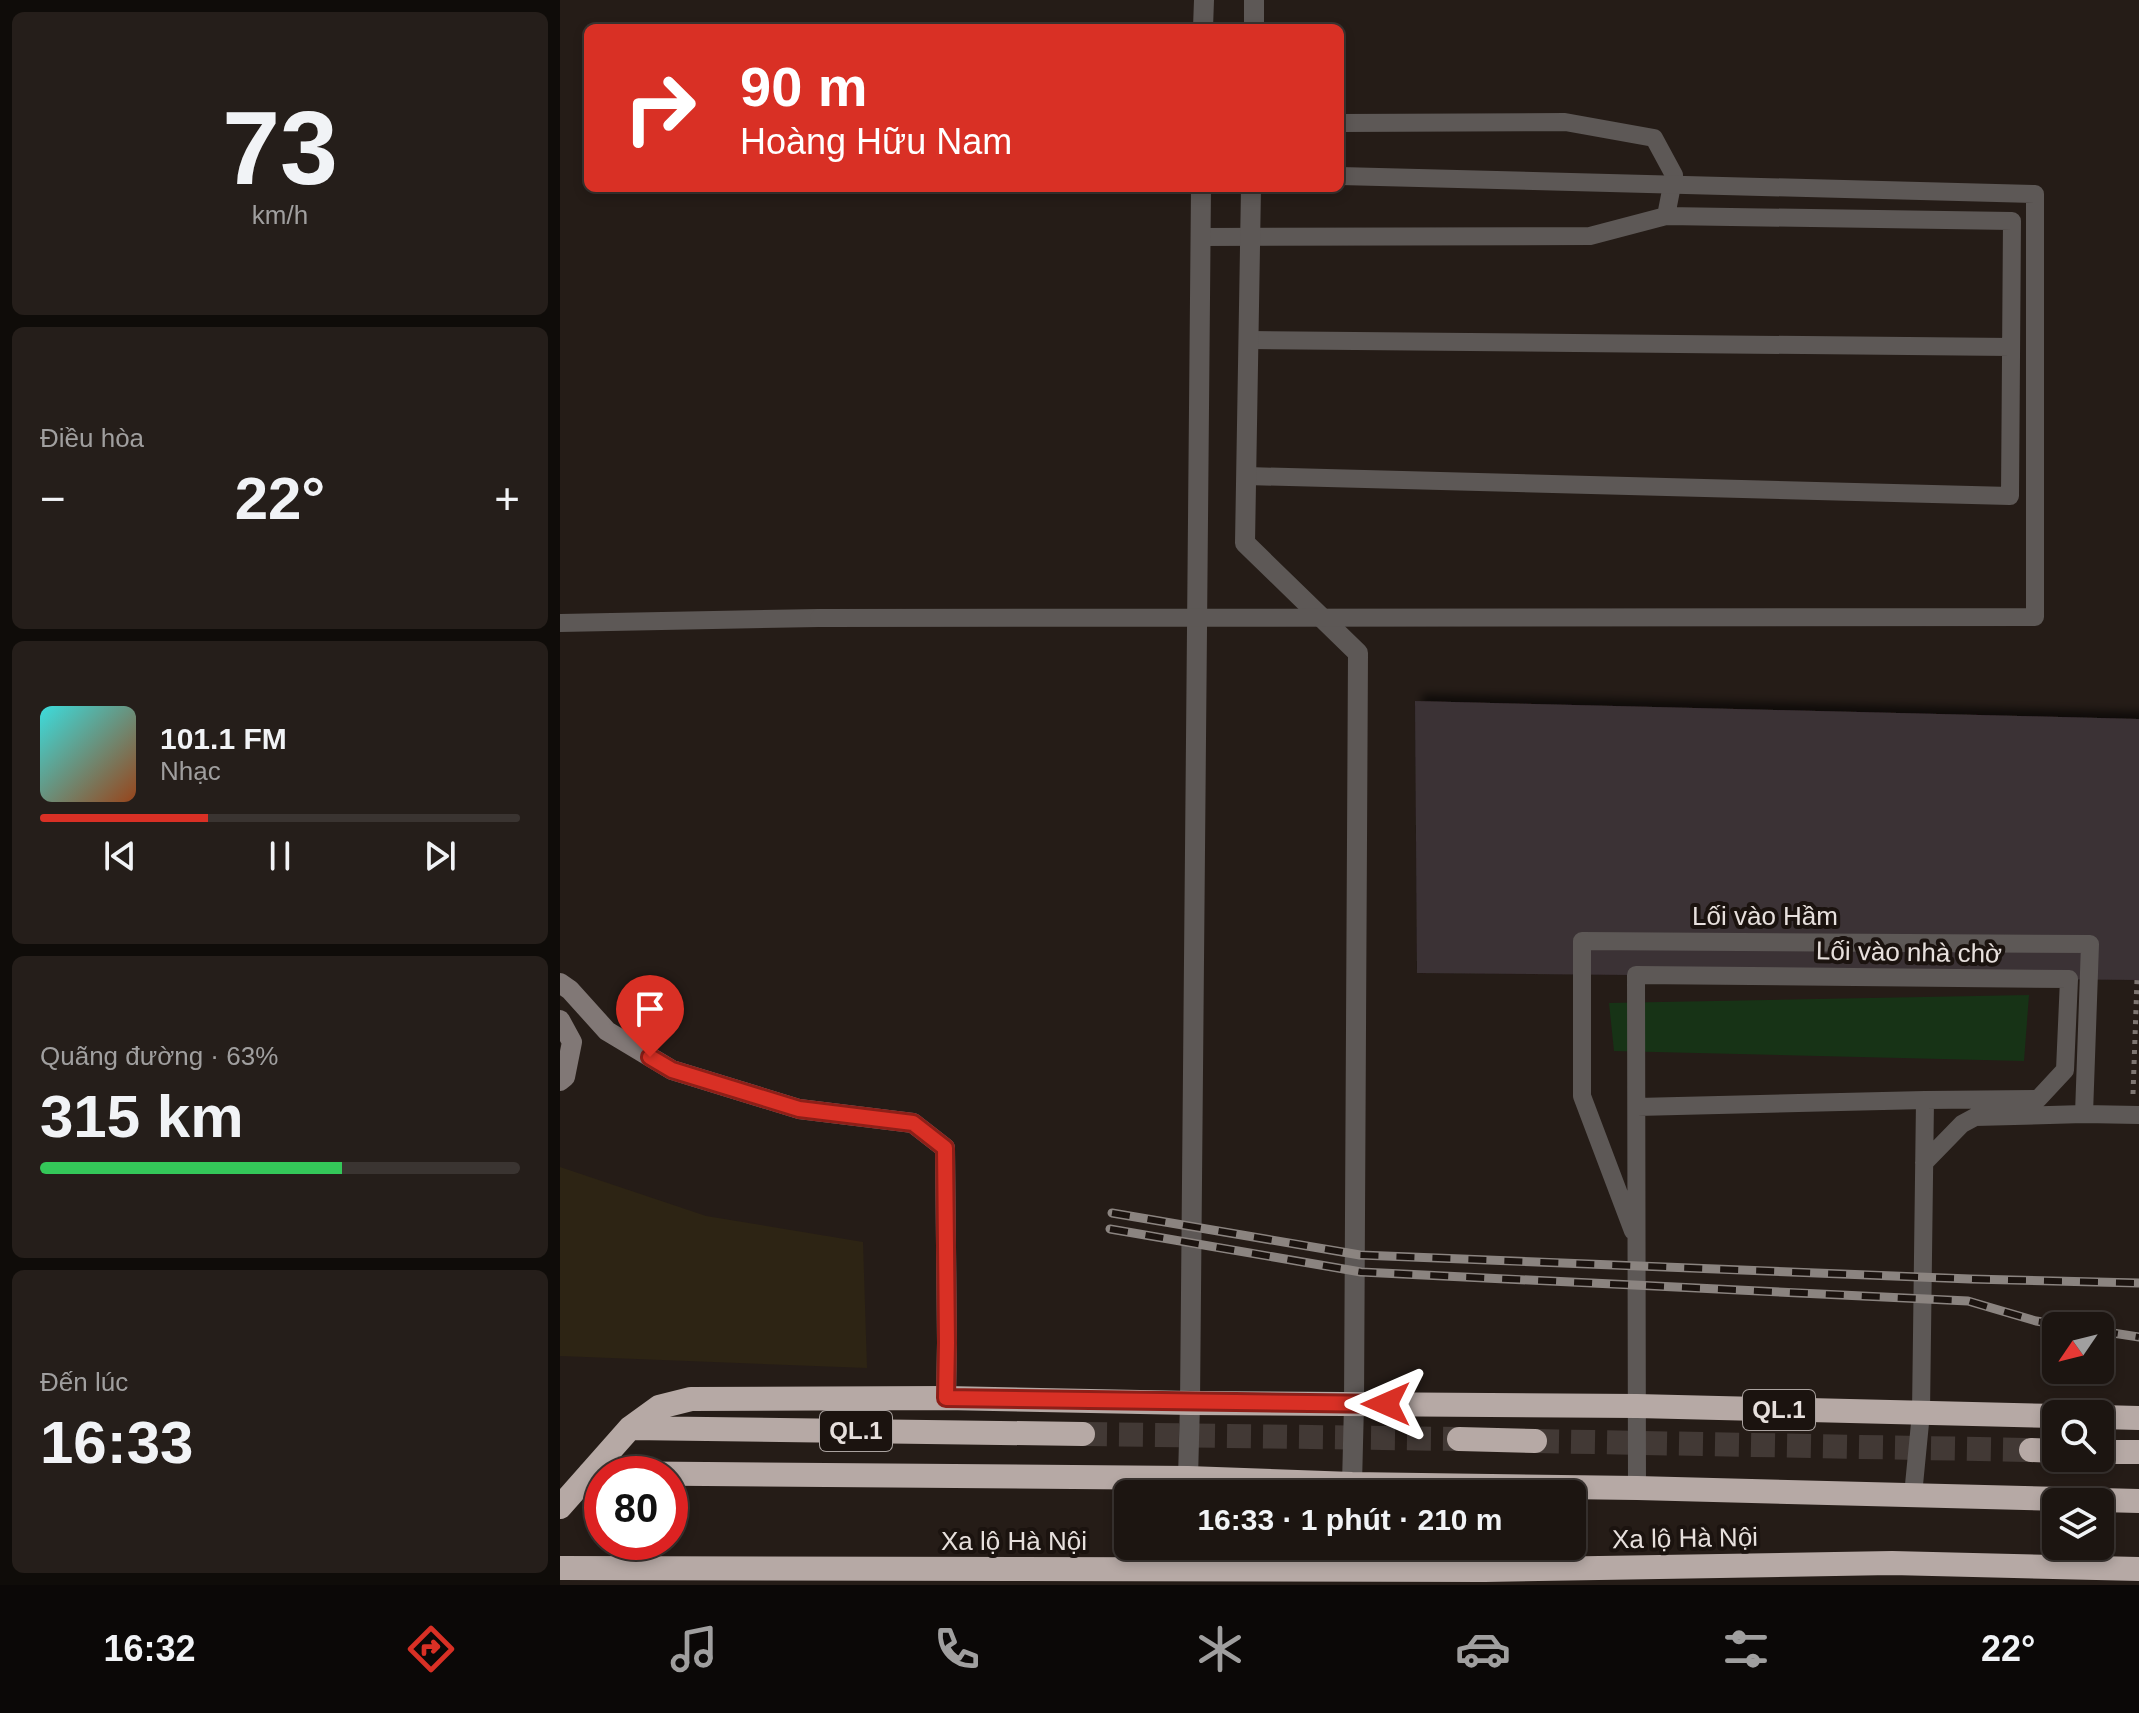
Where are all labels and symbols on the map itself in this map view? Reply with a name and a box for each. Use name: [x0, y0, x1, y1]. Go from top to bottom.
street label: Lối vào Hầm: [1692, 901, 1838, 931]
street label: Lối vào nhà chờ: [1816, 935, 2002, 969]
pin: [616, 975, 684, 1057]
north arrow: [2042, 1312, 2114, 1384]
position arrow: [1344, 1362, 1428, 1446]
road number: QL.1: [1743, 1390, 1815, 1430]
road number: QL.1: [820, 1411, 892, 1451]
speed limit sign: 80: [584, 1456, 688, 1560]
street label: Xa lộ Hà Nội: [1612, 1522, 1758, 1554]
street label: Xa lộ Hà Nội: [941, 1526, 1087, 1556]

